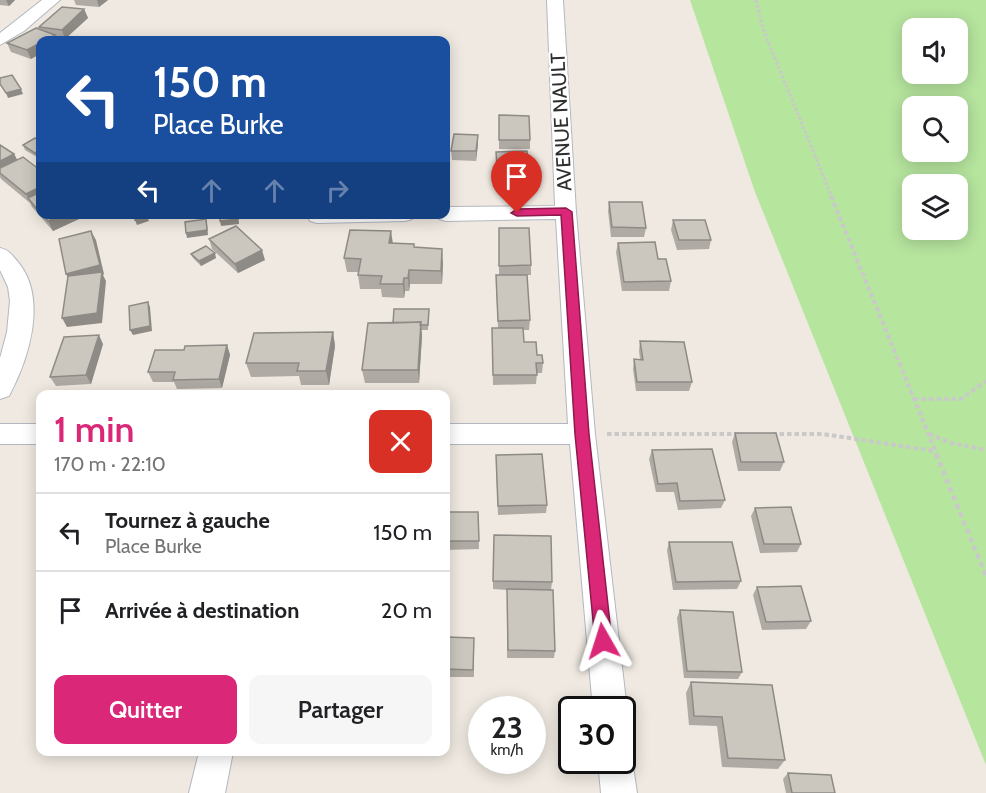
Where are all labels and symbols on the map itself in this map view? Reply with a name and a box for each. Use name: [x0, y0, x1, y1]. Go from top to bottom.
street label: AVENUE NAULT: [545, 52, 577, 192]
pin: [491, 151, 542, 213]
position arrow: [571, 609, 635, 673]
speed limit sign: 30: [558, 696, 636, 774]

